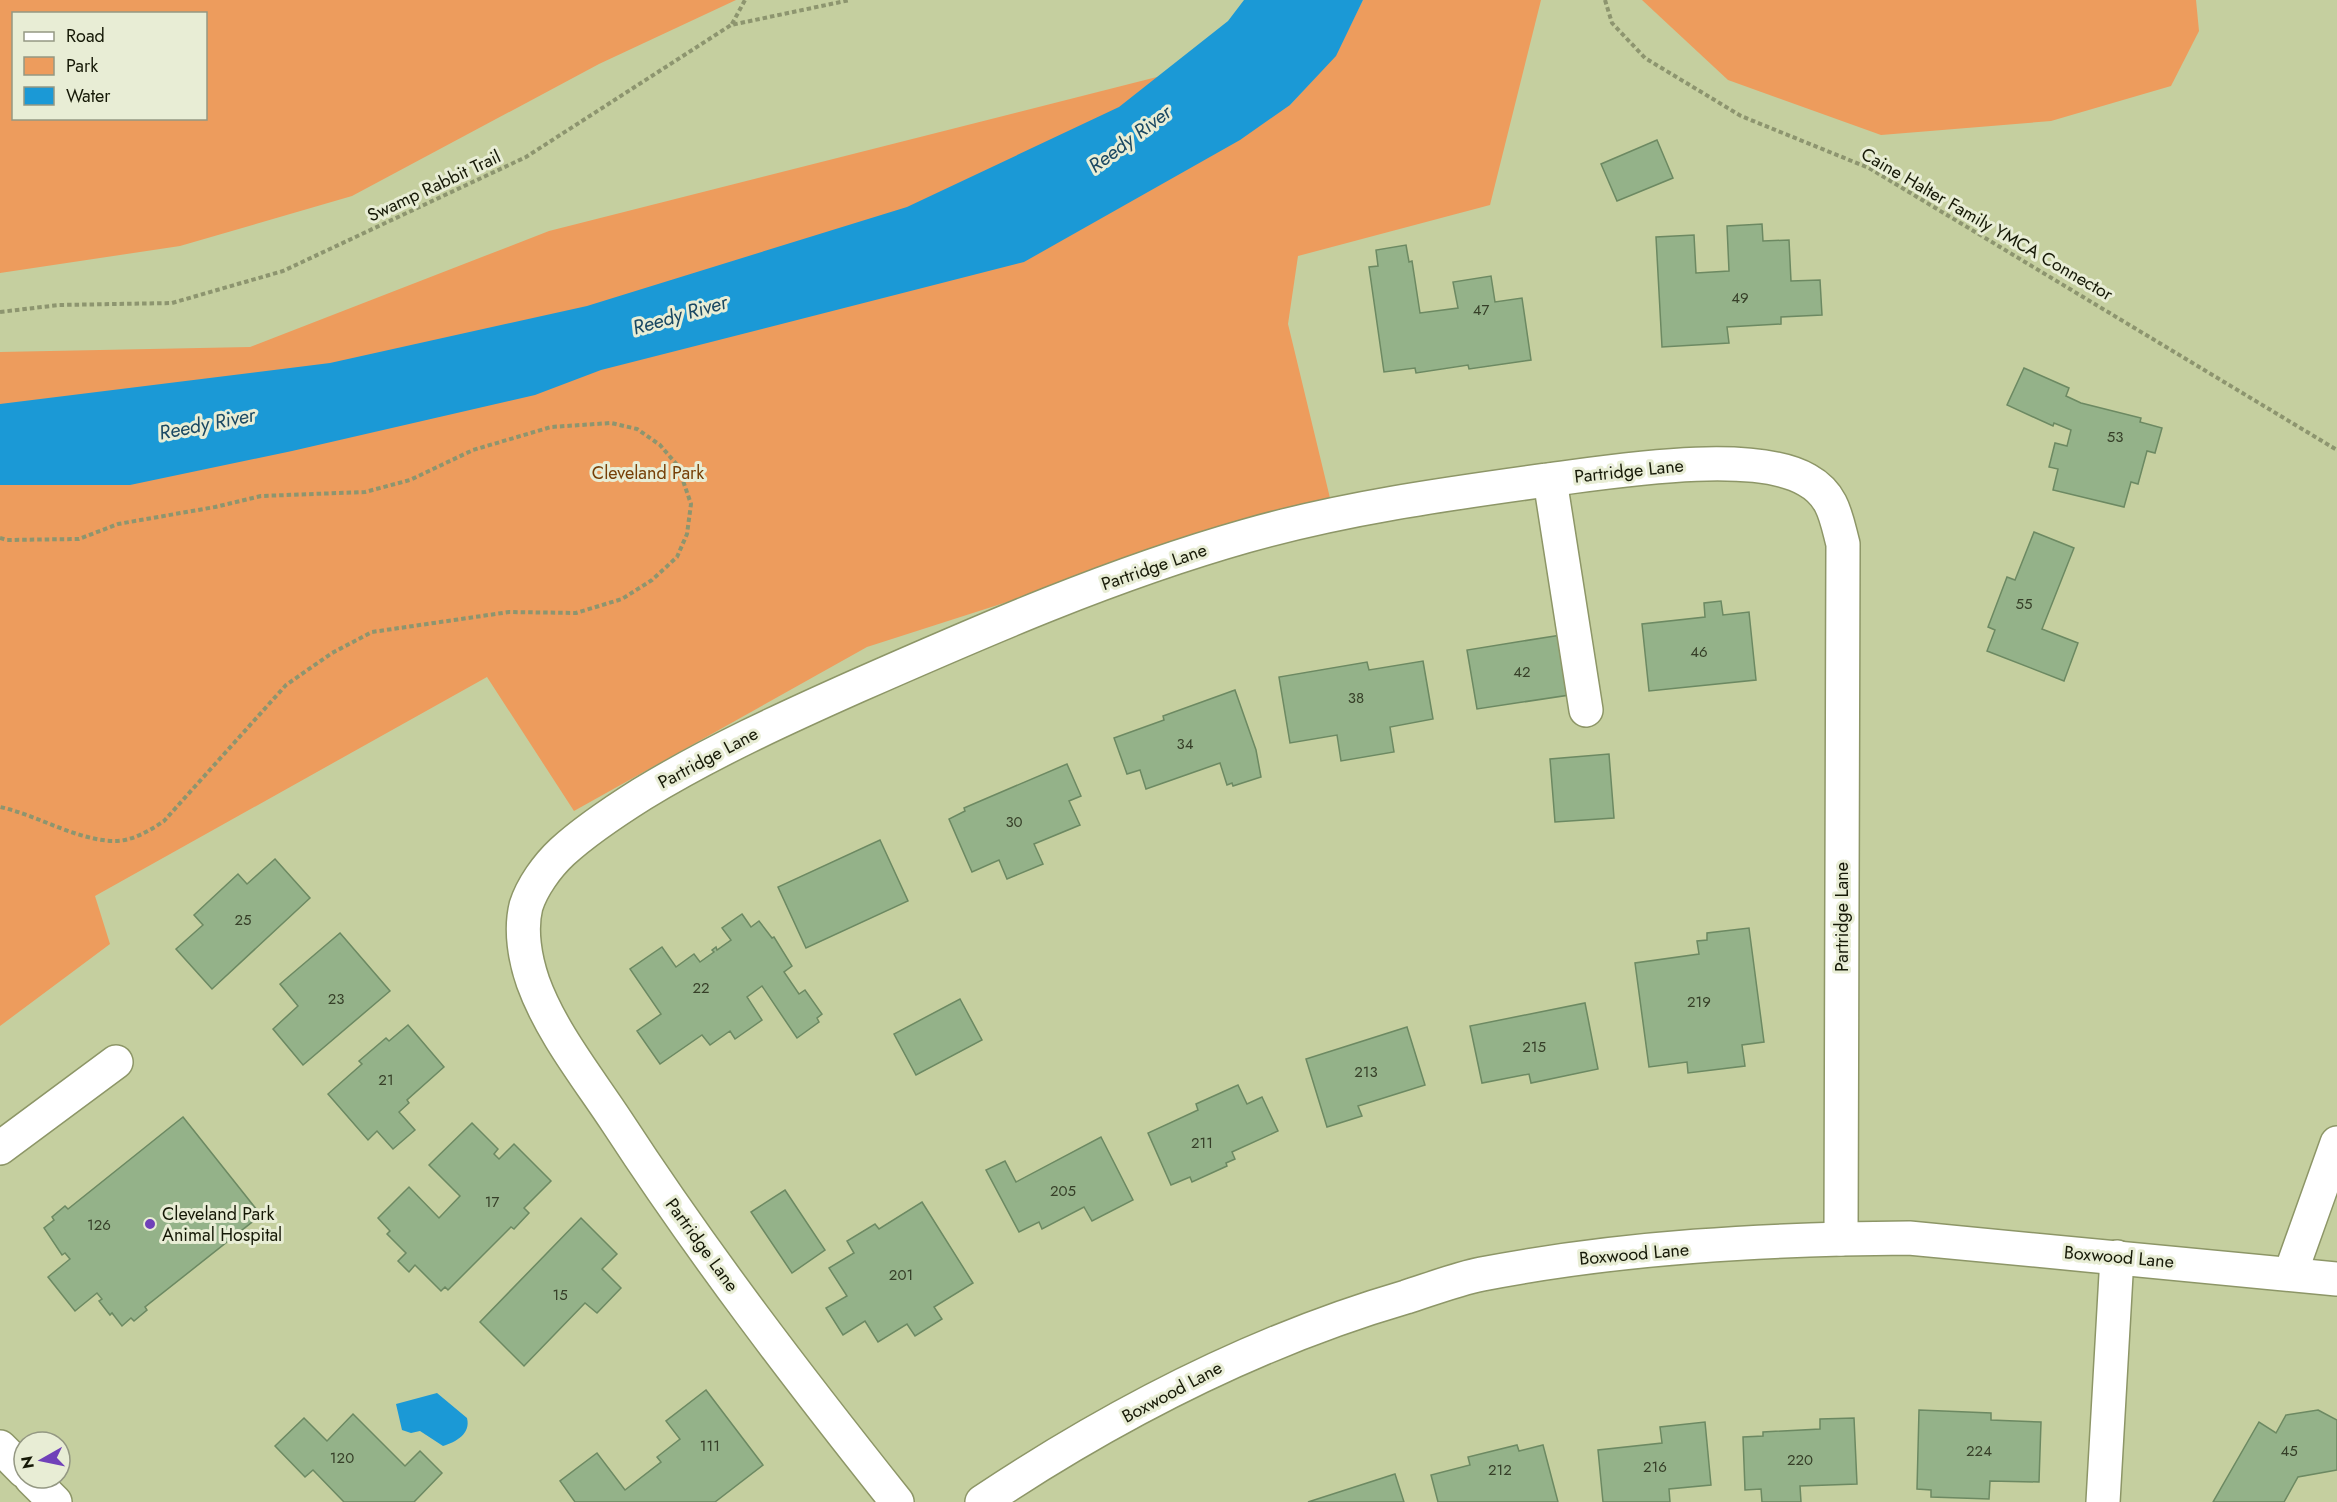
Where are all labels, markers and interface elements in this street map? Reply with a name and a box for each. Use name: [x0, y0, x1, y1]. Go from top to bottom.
legend: [12, 12, 207, 120]
text: Road: [66, 23, 105, 49]
text: Park: [66, 53, 98, 79]
text: Water: [66, 83, 111, 109]
water label: Reedy River: [1082, 97, 1179, 180]
street label: Caine Halter Family YMCA Connector: [1856, 141, 2119, 307]
street label: Swamp Rabbit Trail: [363, 144, 505, 228]
water label: Reedy River: [629, 287, 732, 342]
house number: 49: [1731, 287, 1749, 309]
house number: 47: [1473, 299, 1489, 321]
water label: Reedy River: [156, 400, 259, 448]
house number: 53: [2107, 426, 2123, 448]
street label: Partridge Lane: [1573, 452, 1685, 490]
park label: Cleveland Park: [592, 460, 704, 486]
street label: Partridge Lane: [1098, 537, 1210, 597]
house number: 55: [2016, 593, 2032, 615]
house number: 46: [1690, 641, 1708, 663]
house number: 42: [1513, 661, 1531, 683]
house number: 38: [1348, 687, 1364, 709]
street label: Partridge Lane: [653, 721, 763, 795]
house number: 34: [1177, 733, 1194, 755]
house number: 30: [1005, 811, 1023, 833]
street label: Partridge Lane: [1829, 862, 1855, 972]
house number: 25: [235, 909, 252, 931]
house number: 22: [692, 977, 710, 999]
house number: 23: [328, 988, 344, 1010]
house number: 219: [1687, 991, 1711, 1013]
house number: 215: [1522, 1036, 1546, 1058]
house number: 213: [1354, 1061, 1378, 1083]
house number: 21: [378, 1069, 394, 1091]
house number: 211: [1191, 1132, 1213, 1154]
house number: 205: [1050, 1180, 1076, 1202]
house number: 17: [485, 1191, 499, 1213]
street label: Partridge Lane: [659, 1193, 745, 1297]
place label: Cleveland Park Animal Hospital: [162, 1201, 282, 1248]
house number: 126: [87, 1214, 111, 1236]
marker: Cleveland Park Animal Hospital: [143, 1217, 157, 1231]
street label: Boxwood Lane: [1578, 1236, 1690, 1272]
street label: Boxwood Lane: [2063, 1239, 2175, 1275]
house number: 201: [889, 1264, 913, 1286]
house number: 15: [552, 1284, 568, 1306]
street label: Boxwood Lane: [1117, 1355, 1227, 1429]
north arrow: [12, 1430, 72, 1490]
house number: 111: [700, 1435, 720, 1457]
house number: 224: [1966, 1440, 1992, 1462]
house number: 45: [2280, 1440, 2298, 1462]
house number: 120: [330, 1447, 354, 1469]
house number: 220: [1787, 1449, 1813, 1471]
text: N: [15, 1454, 40, 1470]
house number: 216: [1643, 1456, 1667, 1478]
house number: 212: [1488, 1459, 1512, 1481]

